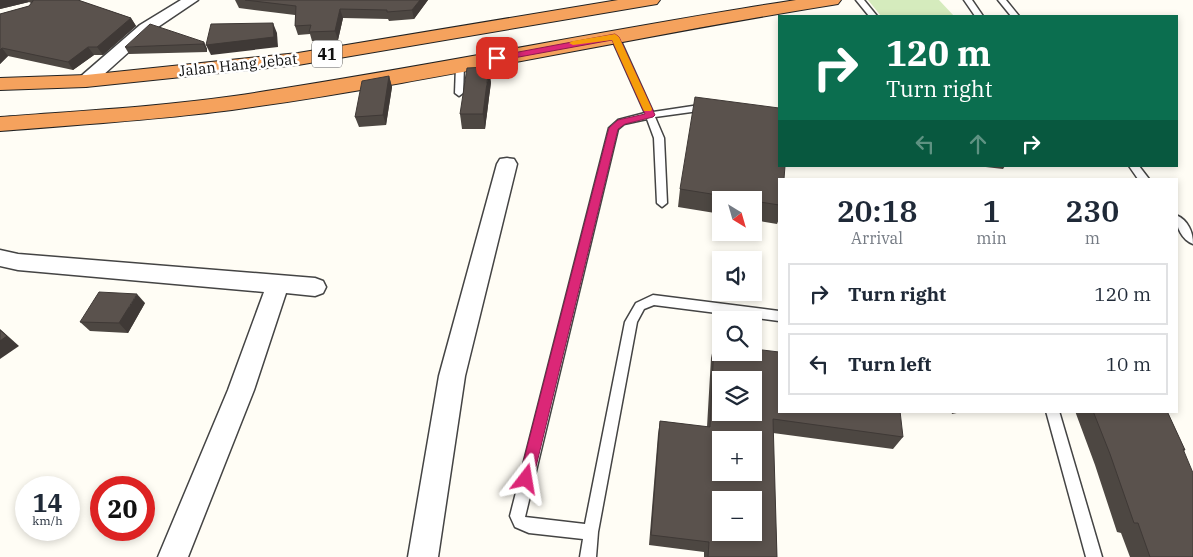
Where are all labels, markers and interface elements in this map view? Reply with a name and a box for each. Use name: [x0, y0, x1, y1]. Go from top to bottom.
text: 120 m: [886, 30, 991, 76]
icon: right: [803, 35, 868, 100]
pin: [476, 37, 518, 79]
road number: 41: [312, 41, 342, 68]
icon: arrive: [483, 44, 511, 72]
street label: Jalan Hang Jebat: [178, 49, 298, 80]
text: Turn right: [886, 74, 993, 103]
icon: left: [911, 130, 939, 158]
icon: ahead: [964, 130, 992, 158]
icon: right: [1017, 130, 1045, 158]
north arrow: [712, 191, 762, 241]
map controls: [712, 191, 762, 541]
text: 20:18: [837, 191, 918, 230]
text: 1: [982, 191, 1000, 230]
text: 230: [1065, 191, 1119, 230]
text: Arrival: [851, 228, 903, 248]
text: min: [976, 228, 1007, 248]
text: m: [1085, 228, 1100, 248]
button: sound: [712, 251, 762, 301]
icon: right: [805, 280, 833, 308]
text: Turn right: [848, 282, 946, 306]
text: 120 m: [1094, 282, 1151, 306]
button: search: [712, 311, 762, 361]
icon: left: [805, 350, 833, 378]
text: Turn left: [848, 352, 931, 376]
text: 10 m: [1106, 352, 1151, 376]
button: layers: [712, 371, 762, 421]
button: +: [712, 431, 762, 481]
position arrow: [499, 452, 551, 504]
speed limit sign: 20: [90, 476, 155, 541]
text: 14: [32, 486, 63, 519]
button: −: [712, 491, 762, 541]
text: km/h: [32, 513, 63, 528]

